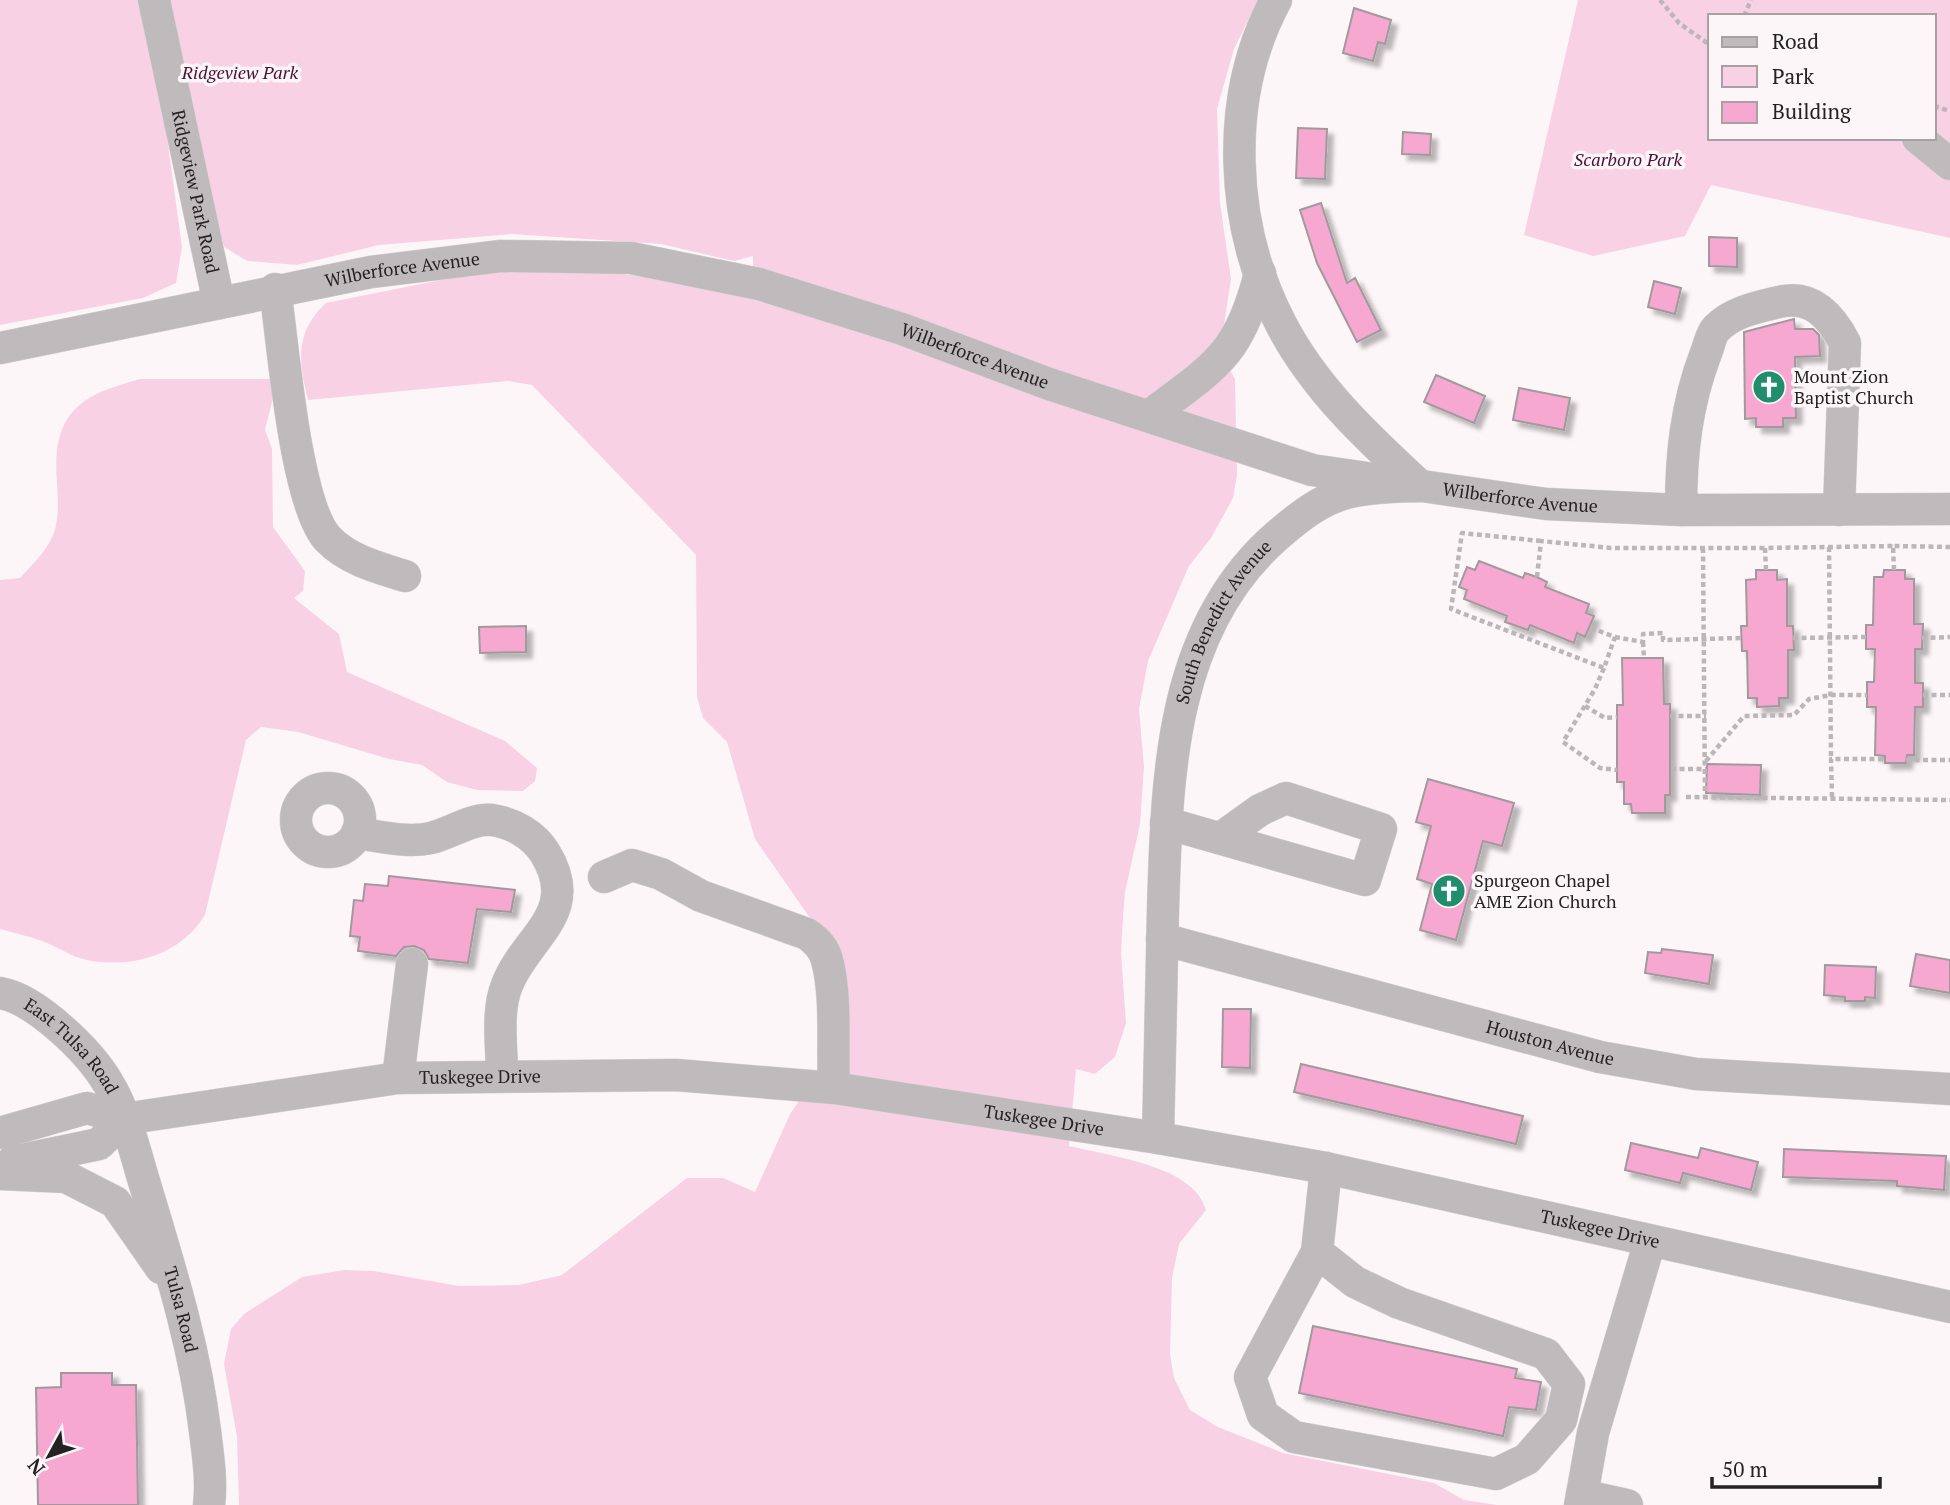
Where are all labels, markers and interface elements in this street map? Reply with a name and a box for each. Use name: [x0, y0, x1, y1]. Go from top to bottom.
legend: [1708, 14, 1936, 140]
text: Road: [1772, 27, 1819, 55]
park label: Ridgeview Park: [181, 60, 299, 84]
text: Park: [1772, 62, 1814, 90]
text: Building: [1772, 97, 1852, 125]
street label: Ridgeview Park Road: [167, 107, 225, 275]
park label: Scarboro Park: [1574, 147, 1683, 171]
street label: Wilberforce Avenue: [322, 246, 481, 292]
street label: Wilberforce Avenue: [898, 317, 1053, 394]
place label: Mount Zion Baptist Church: [1794, 364, 1914, 409]
church icon: Mount Zion Baptist Church: [1750, 368, 1788, 406]
street label: Wilberforce Avenue: [1441, 476, 1598, 517]
street label: South Benedict Avenue: [1170, 534, 1276, 706]
place label: Spurgeon Chapel AME Zion Church: [1474, 868, 1617, 913]
church icon: Spurgeon Chapel AME Zion Church: [1430, 872, 1468, 910]
street label: East Tulsa Road: [20, 992, 125, 1098]
street label: Houston Avenue: [1484, 1014, 1616, 1070]
street label: Tuskegee Drive: [419, 1063, 541, 1089]
street label: Tuskegee Drive: [982, 1098, 1106, 1141]
street label: Tuskegee Drive: [1538, 1203, 1662, 1253]
street label: Tulsa Road: [159, 1264, 204, 1355]
north arrow: [14, 1421, 84, 1491]
scale bar: [1712, 1446, 1880, 1490]
text: N: [21, 1453, 50, 1481]
text: 50 m: [1722, 1455, 1768, 1483]

